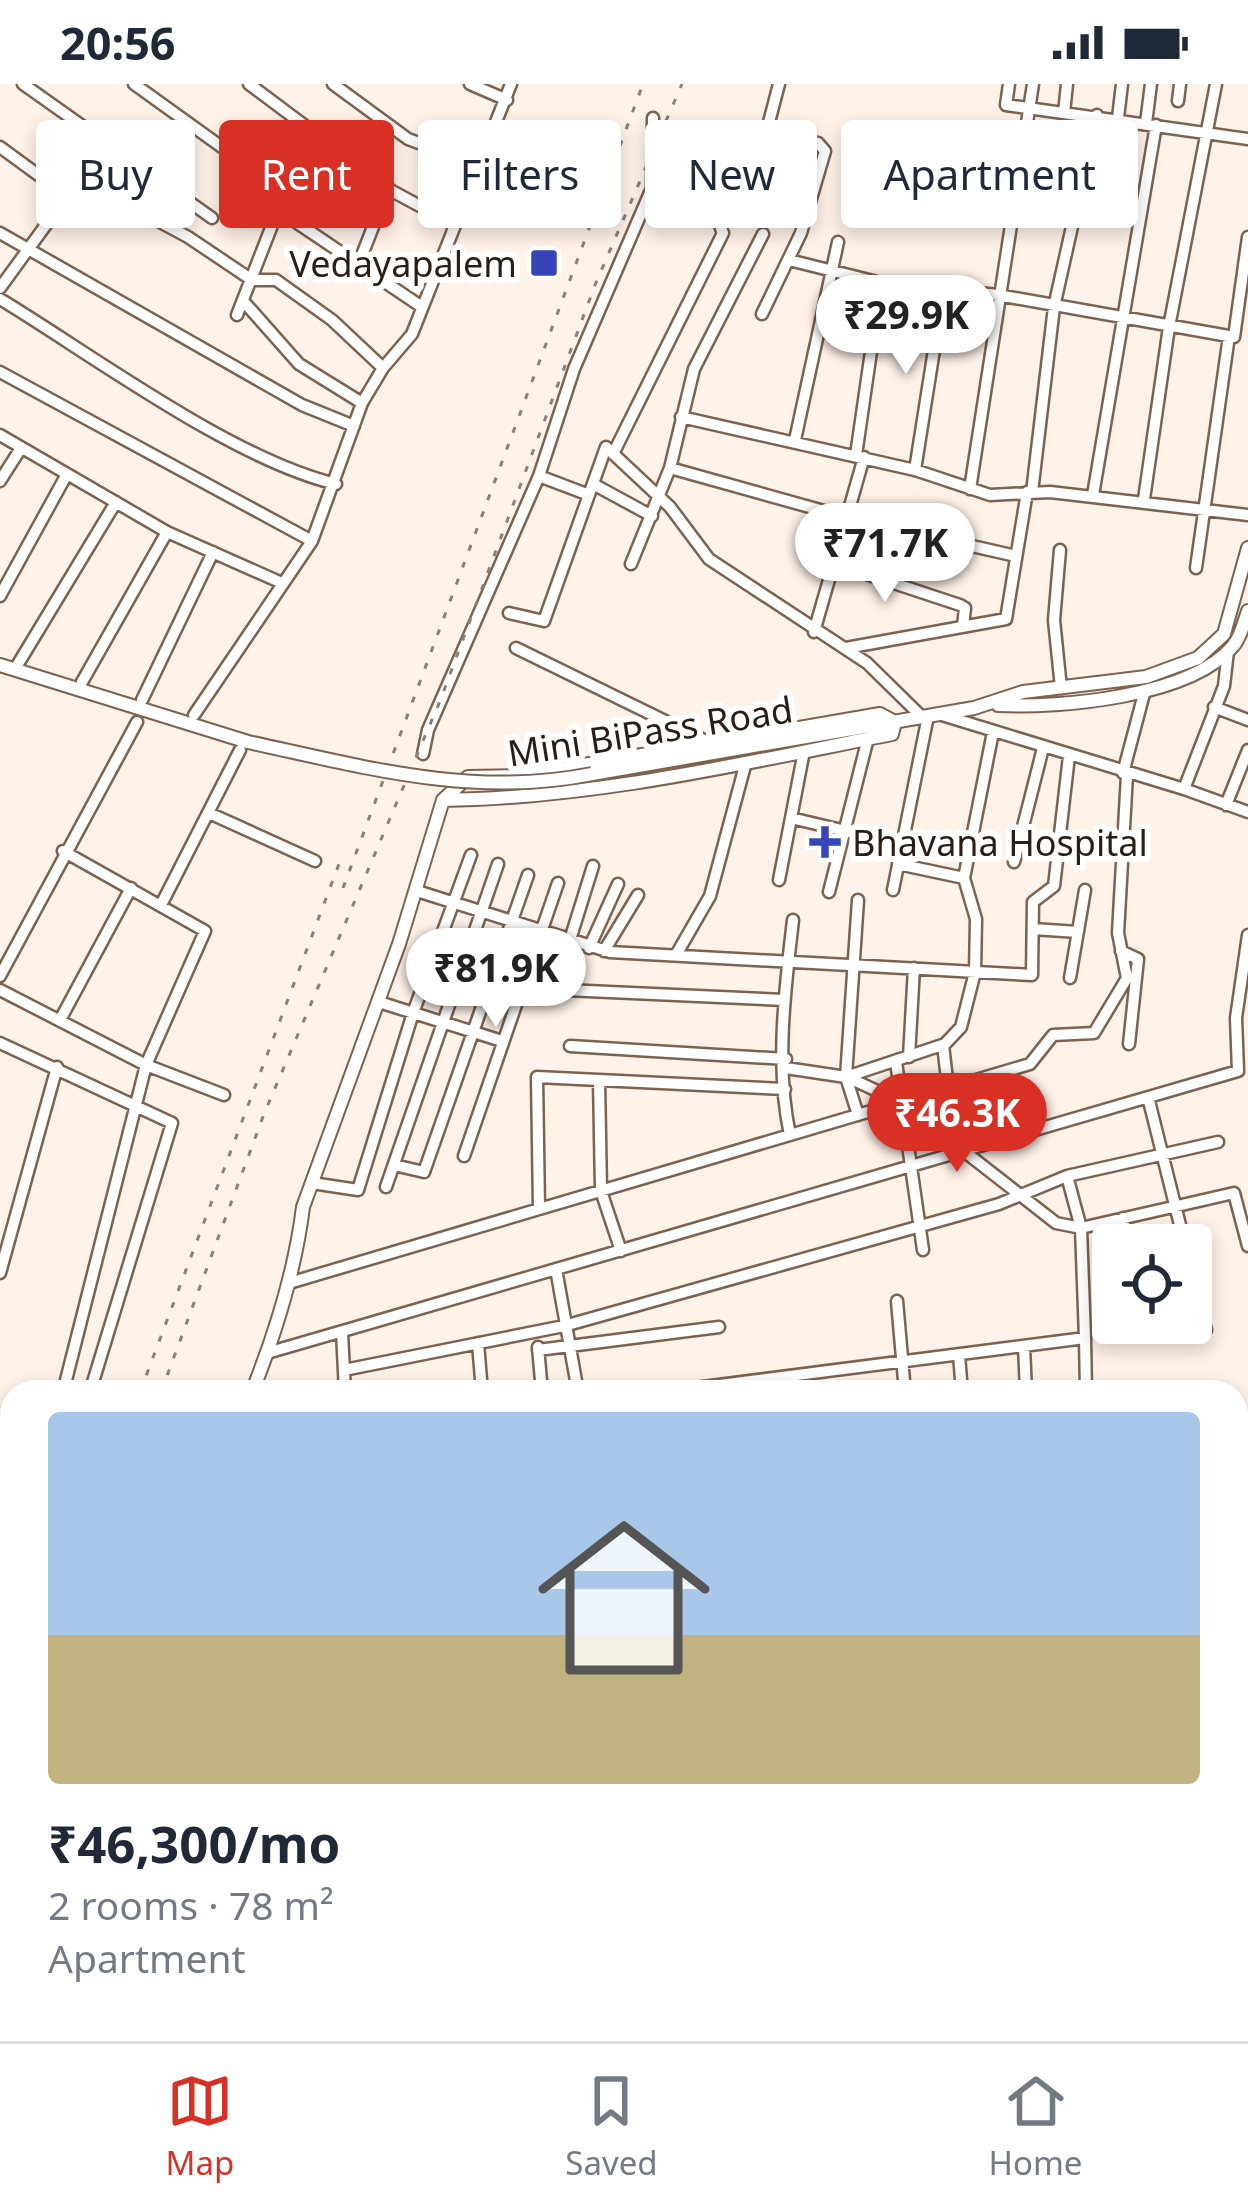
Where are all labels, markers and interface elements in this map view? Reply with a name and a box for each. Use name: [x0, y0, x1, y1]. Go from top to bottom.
text: 20:56: [60, 12, 176, 73]
chip: Buy: [36, 120, 195, 228]
chip: Rent: [219, 120, 394, 228]
chip: Filters: [418, 120, 621, 228]
chip: New: [645, 120, 817, 228]
chip: Apartment: [841, 120, 1138, 228]
place label: Vedayapalem: [289, 239, 517, 288]
marker: Vedayapalem: [528, 247, 560, 279]
pin: ₹29.9K: [808, 275, 1004, 377]
text: ₹29.9K: [843, 287, 969, 340]
pin: ₹71.7K: [787, 503, 983, 605]
text: ₹71.7K: [822, 515, 948, 568]
street label: Mini BiPass Road: [504, 684, 796, 778]
place label: Bhavana Hospital: [852, 818, 1148, 867]
marker: Bhavana Hospital: [809, 826, 841, 858]
pin: ₹81.9K: [398, 928, 594, 1030]
text: ₹81.9K: [433, 940, 559, 993]
pin: ₹46.3K: [859, 1073, 1055, 1175]
text: ₹46.3K: [894, 1085, 1020, 1138]
map controls: [1092, 1224, 1212, 1344]
button: locate: [1092, 1224, 1212, 1344]
icon: home: [516, 1490, 732, 1706]
text: ₹46,300/mo: [48, 1808, 340, 1878]
text: 2 rooms · 78 m²: [48, 1878, 334, 1931]
text: Apartment: [48, 1931, 246, 1984]
tab: Map: [166, 2068, 234, 2185]
tab: Saved: [565, 2068, 658, 2185]
tab: Home: [989, 2068, 1082, 2185]

